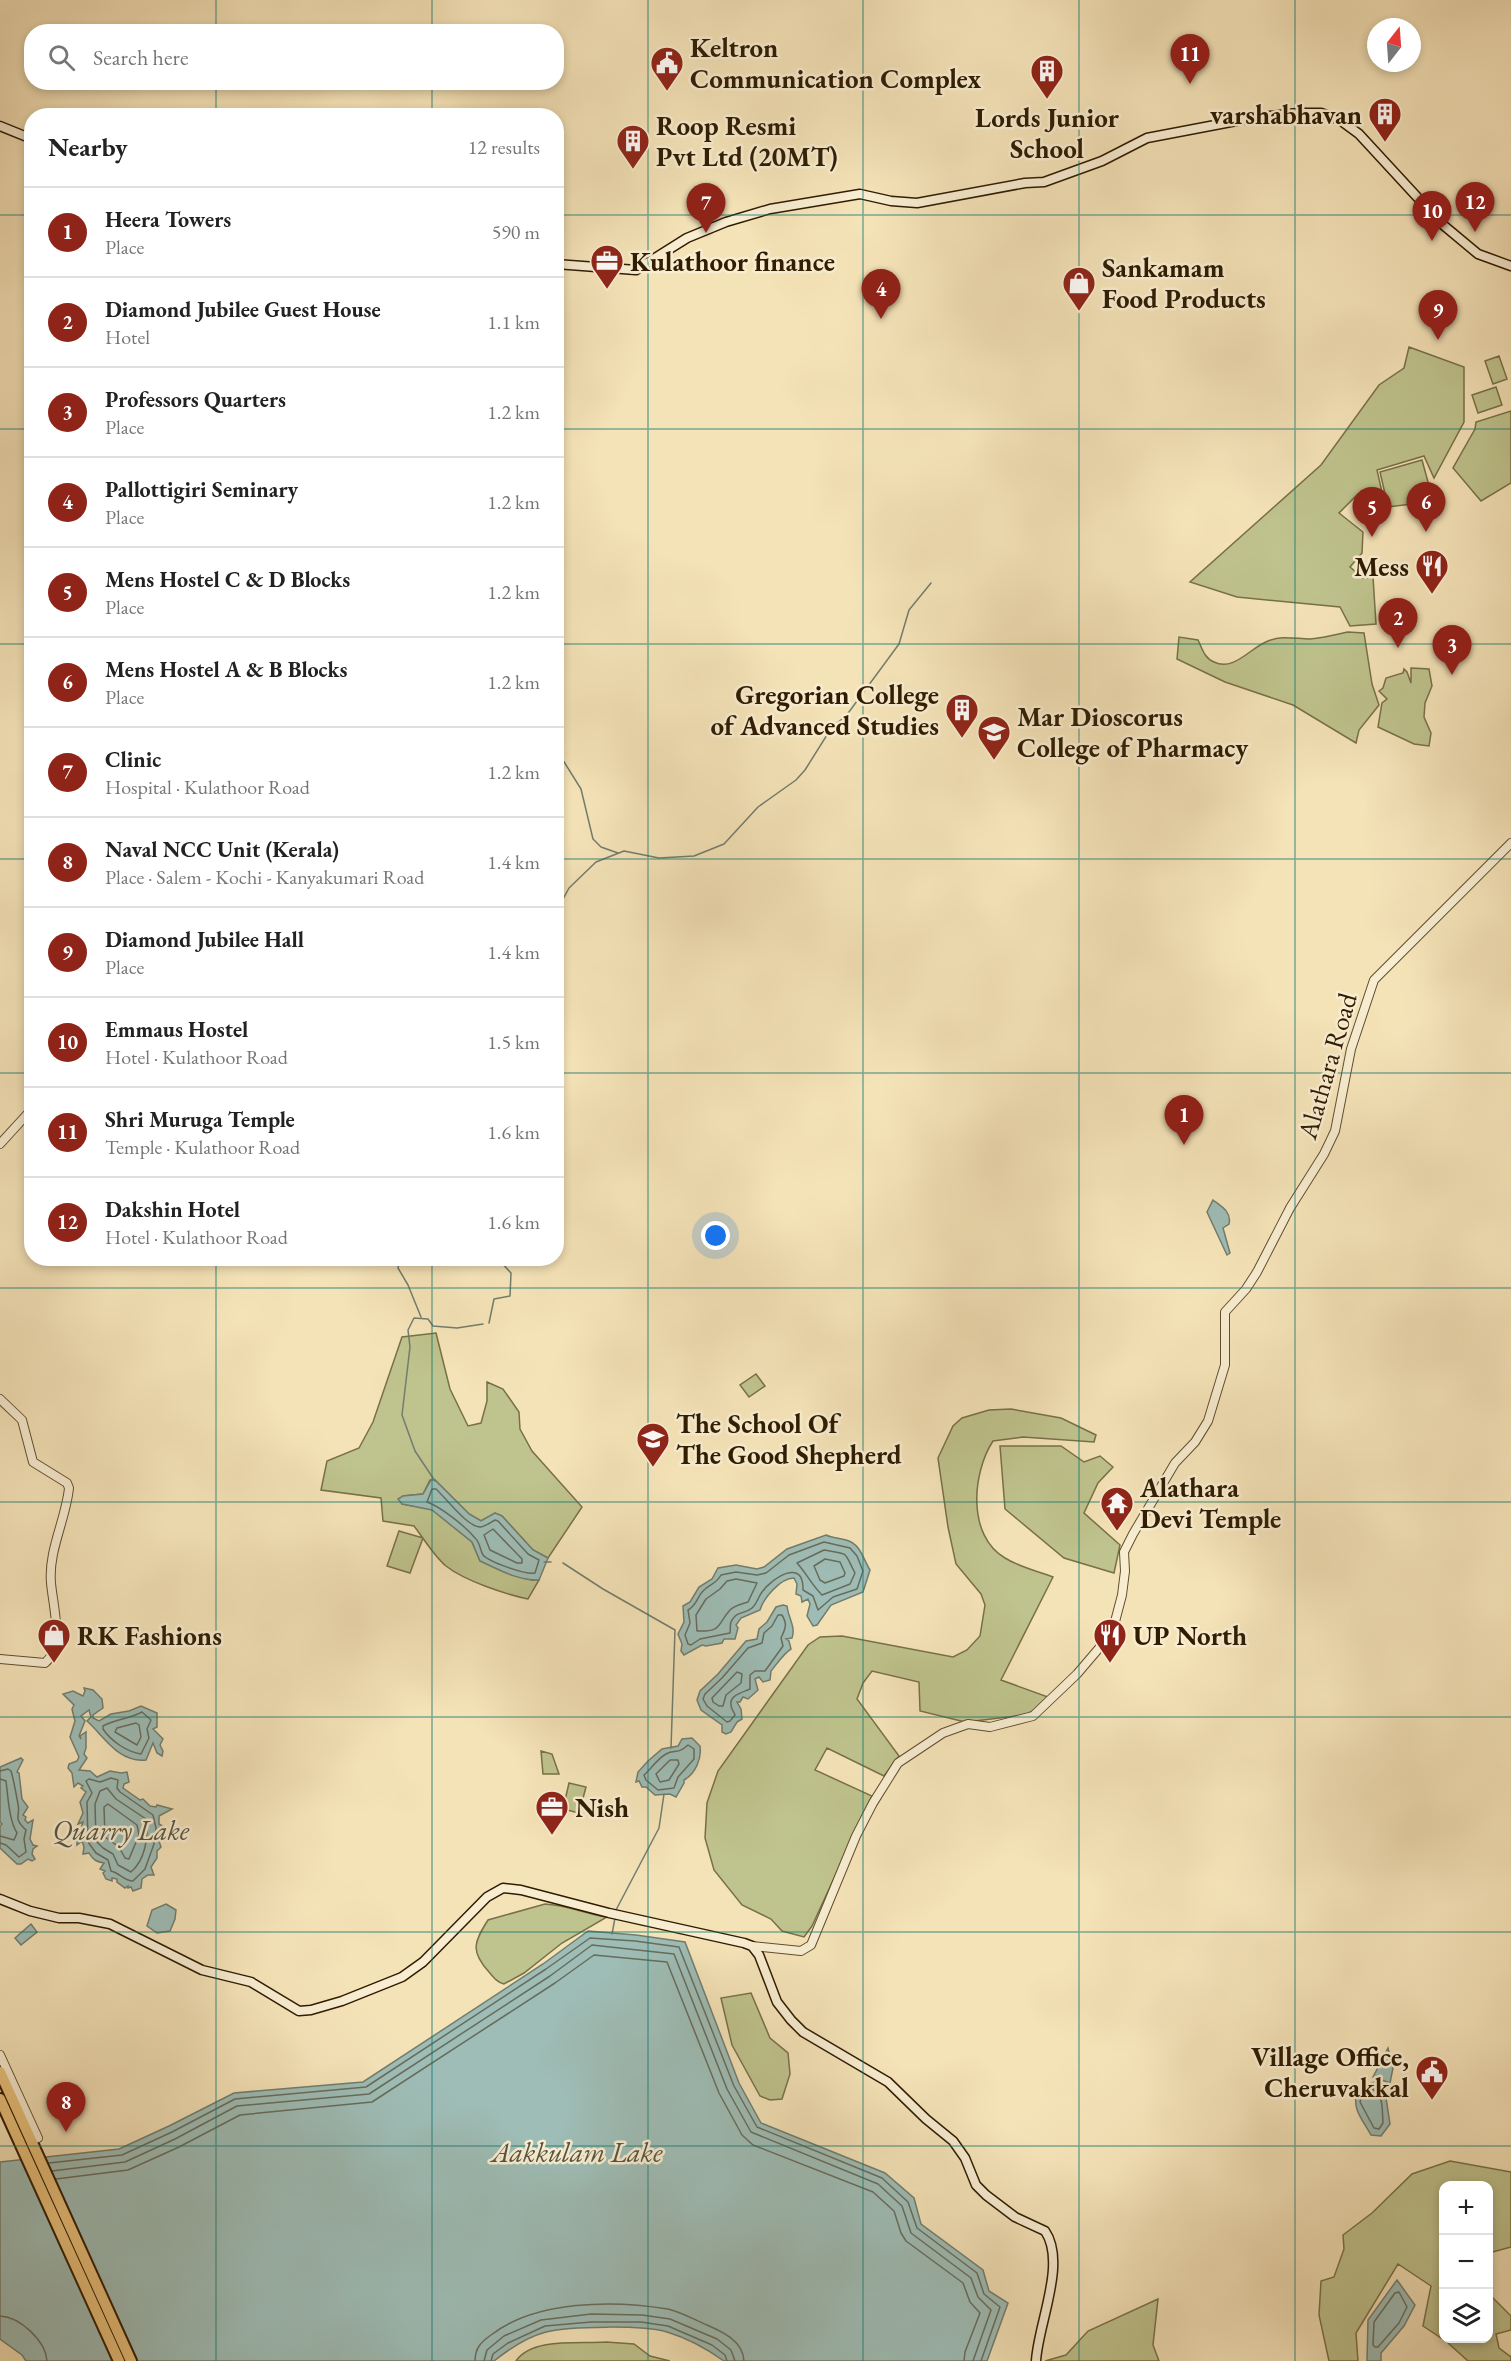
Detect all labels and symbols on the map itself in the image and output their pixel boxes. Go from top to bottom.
north arrow [1367,18,1421,72]
place label: Keltron Communication Complex [690,30,981,96]
pin: 11 [1170,34,1210,84]
public building icon: Keltron Communication Complex [649,45,685,92]
building icon: Lords Junior School [1029,53,1065,100]
building icon: varshabhavan [1367,96,1403,143]
place label: varshabhavan [1210,97,1362,132]
place label: Lords Junior School [975,100,1120,166]
place label: Roop Resmi Pvt Ltd (20MT) [656,108,838,174]
building icon: Roop Resmi Pvt Ltd (20MT) [615,123,651,170]
pin: 12 [1456,182,1494,232]
pin: 7 [686,184,726,233]
pin: 10 [1412,192,1452,241]
office icon: Kulathoor finance [589,243,625,290]
place label: Kulathoor finance [630,244,835,279]
place label: Sankamam Food Products [1102,250,1266,316]
shop icon: Sankamam Food Products [1061,265,1097,312]
pin: 4 [862,270,900,319]
pin: 9 [1418,290,1458,340]
pin: 6 [1406,482,1446,532]
pin: 5 [1352,488,1392,537]
restaurant icon: Mess [1414,548,1450,595]
place label: Mess [1354,549,1409,584]
pin: 2 [1378,598,1418,648]
pin: 3 [1432,626,1472,675]
place label: Gregorian College of Advanced Studies [711,677,939,743]
building icon: Gregorian College of Advanced Studies [944,692,980,739]
place label: Mar Dioscorus College of Pharmacy [1017,699,1249,765]
school or university icon: Mar Dioscorus College of Pharmacy [976,714,1012,761]
street label: Alathara Road [1289,988,1365,1144]
pin: 1 [1164,1096,1204,1145]
your location [701,1221,730,1250]
place label: The School Of The Good Shepherd [676,1406,902,1472]
school or university icon: The School Of The Good Shepherd [635,1421,671,1468]
place label: Alathara Devi Temple [1139,1470,1281,1536]
temple icon: Alathara Devi Temple [1099,1485,1135,1532]
shop icon: RK Fashions [36,1617,72,1664]
restaurant icon: UP North [1092,1617,1128,1664]
place label: RK Fashions [77,1618,222,1653]
place label: UP North [1133,1618,1247,1653]
office icon: Nish [534,1789,570,1836]
place label: Nish [575,1790,629,1825]
water label: Quarry Lake [53,1812,190,1848]
place label: Village Office, Cheruvakkal [1251,2039,1409,2105]
public building icon: Village Office, Cheruvakkal [1414,2054,1450,2101]
pin: 8 [46,2082,86,2132]
water label: Aakkulam Lake [490,2134,663,2170]

